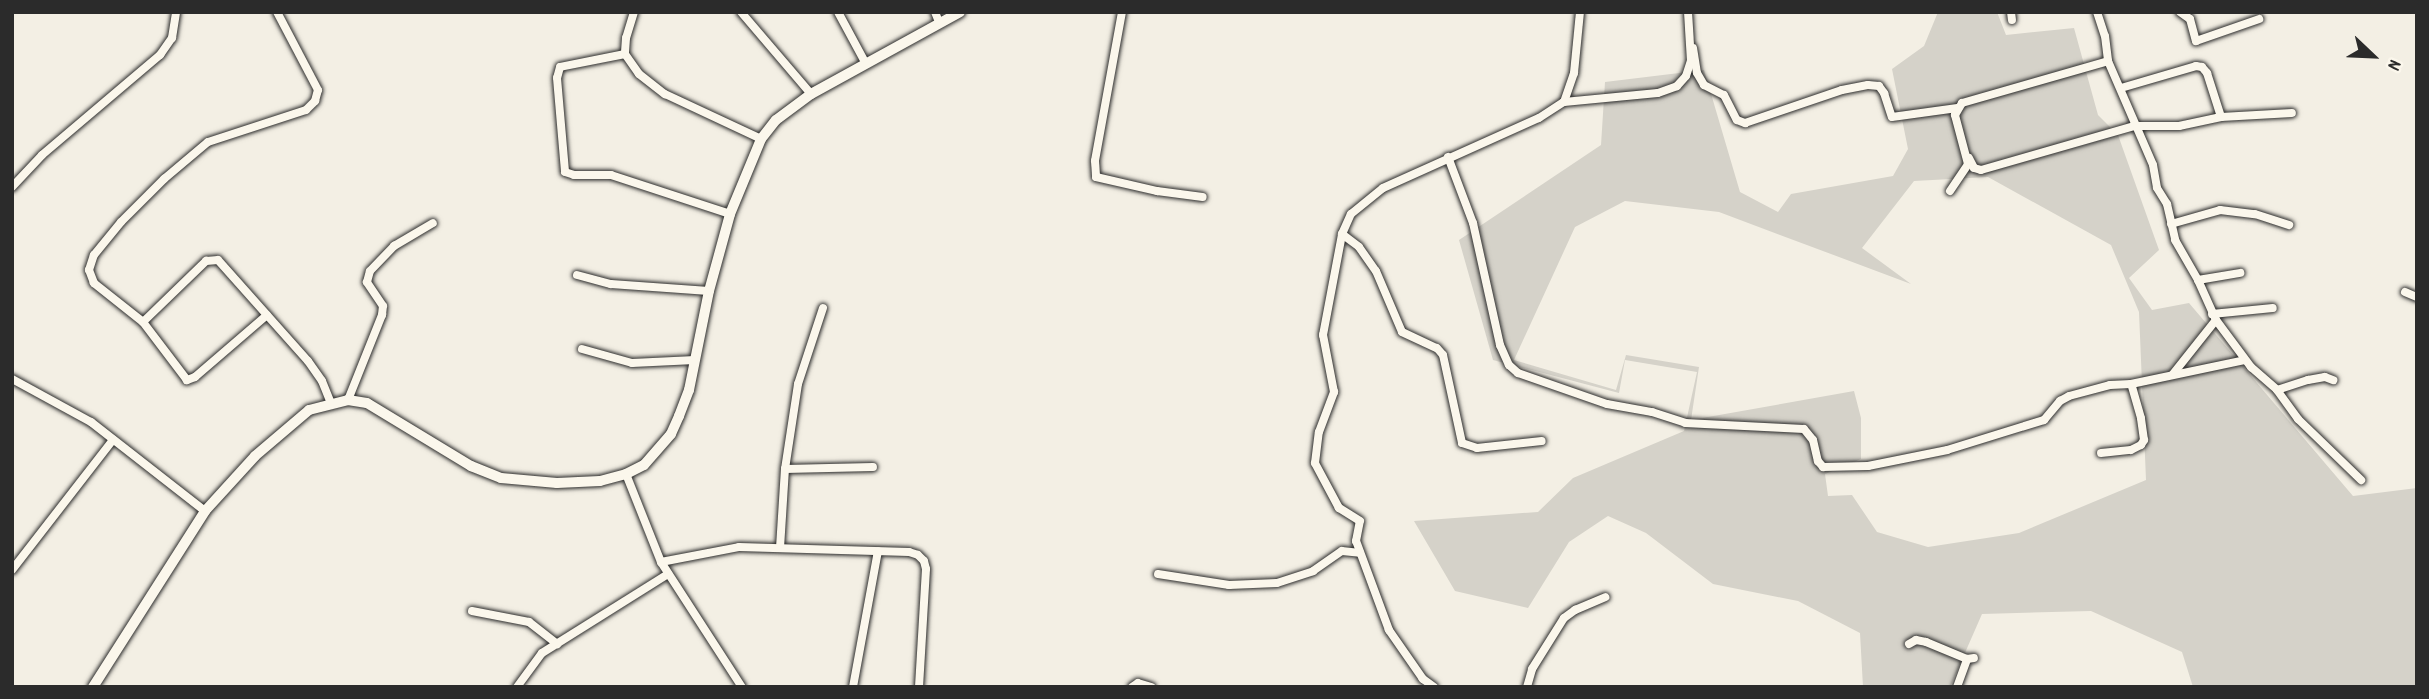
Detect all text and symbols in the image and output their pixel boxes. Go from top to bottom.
north arrow [2338,21,2408,91]
text: N [2379,55,2407,74]

